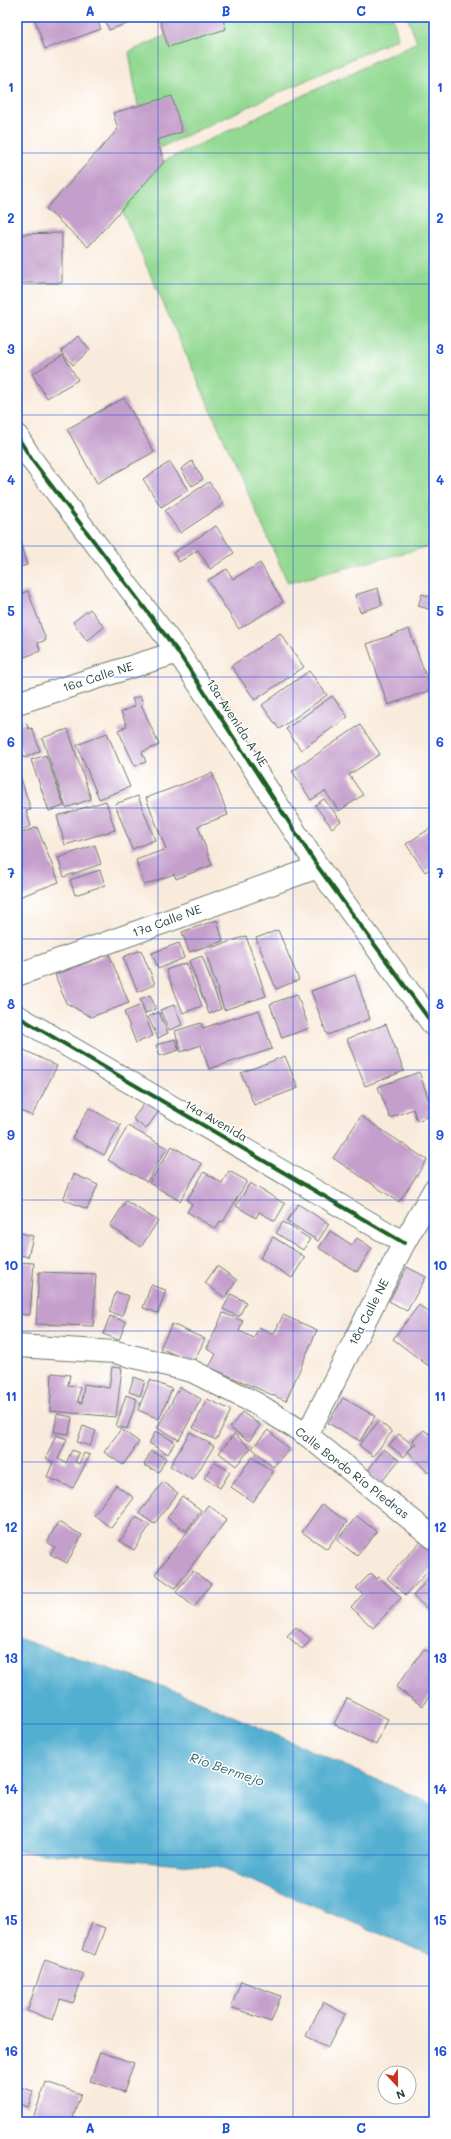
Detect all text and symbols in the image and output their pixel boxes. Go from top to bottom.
text: A [85,2,95,19]
text: B [222,2,231,19]
text: C [356,2,366,19]
text: 1 [8,78,14,95]
text: 1 [437,78,443,95]
text: 2 [7,209,15,226]
text: 2 [436,209,444,226]
text: 3 [7,340,15,357]
text: 3 [436,340,444,357]
text: 4 [7,471,15,488]
text: 4 [436,471,444,488]
text: 5 [7,602,15,619]
text: 5 [436,602,444,619]
street label: 16a Calle NE [61,657,135,695]
street label: 13a Avenida A NE [203,675,272,770]
text: 6 [7,733,15,750]
text: 6 [436,733,444,750]
text: 7 [7,864,15,881]
text: 7 [436,864,444,881]
street label: 17a Calle NE [130,900,204,940]
text: 8 [7,995,15,1012]
text: 8 [436,995,444,1012]
street label: 14a Avenida [182,1096,251,1145]
text: 9 [7,1126,15,1143]
text: 9 [436,1126,444,1143]
text: 10 [4,1256,18,1273]
text: 10 [433,1256,447,1273]
street label: 18a Calle NE [344,1275,392,1348]
text: 11 [5,1387,17,1404]
text: 11 [434,1387,446,1404]
street label: Calle Bordo Río Piedras [292,1423,413,1522]
text: 12 [4,1518,18,1535]
text: 12 [433,1518,447,1535]
text: 13 [4,1649,18,1666]
text: 13 [433,1649,447,1666]
water label: Río Bermejo [188,1748,267,1789]
text: 14 [4,1780,18,1797]
text: 14 [433,1780,447,1797]
text: 15 [4,1911,18,1928]
text: 15 [433,1911,447,1928]
text: 16 [4,2042,18,2059]
text: 16 [433,2042,447,2059]
north arrow [377,2065,417,2105]
text: N [394,2086,408,2103]
text: A [85,2119,95,2136]
text: B [222,2119,231,2136]
text: C [356,2119,366,2136]

